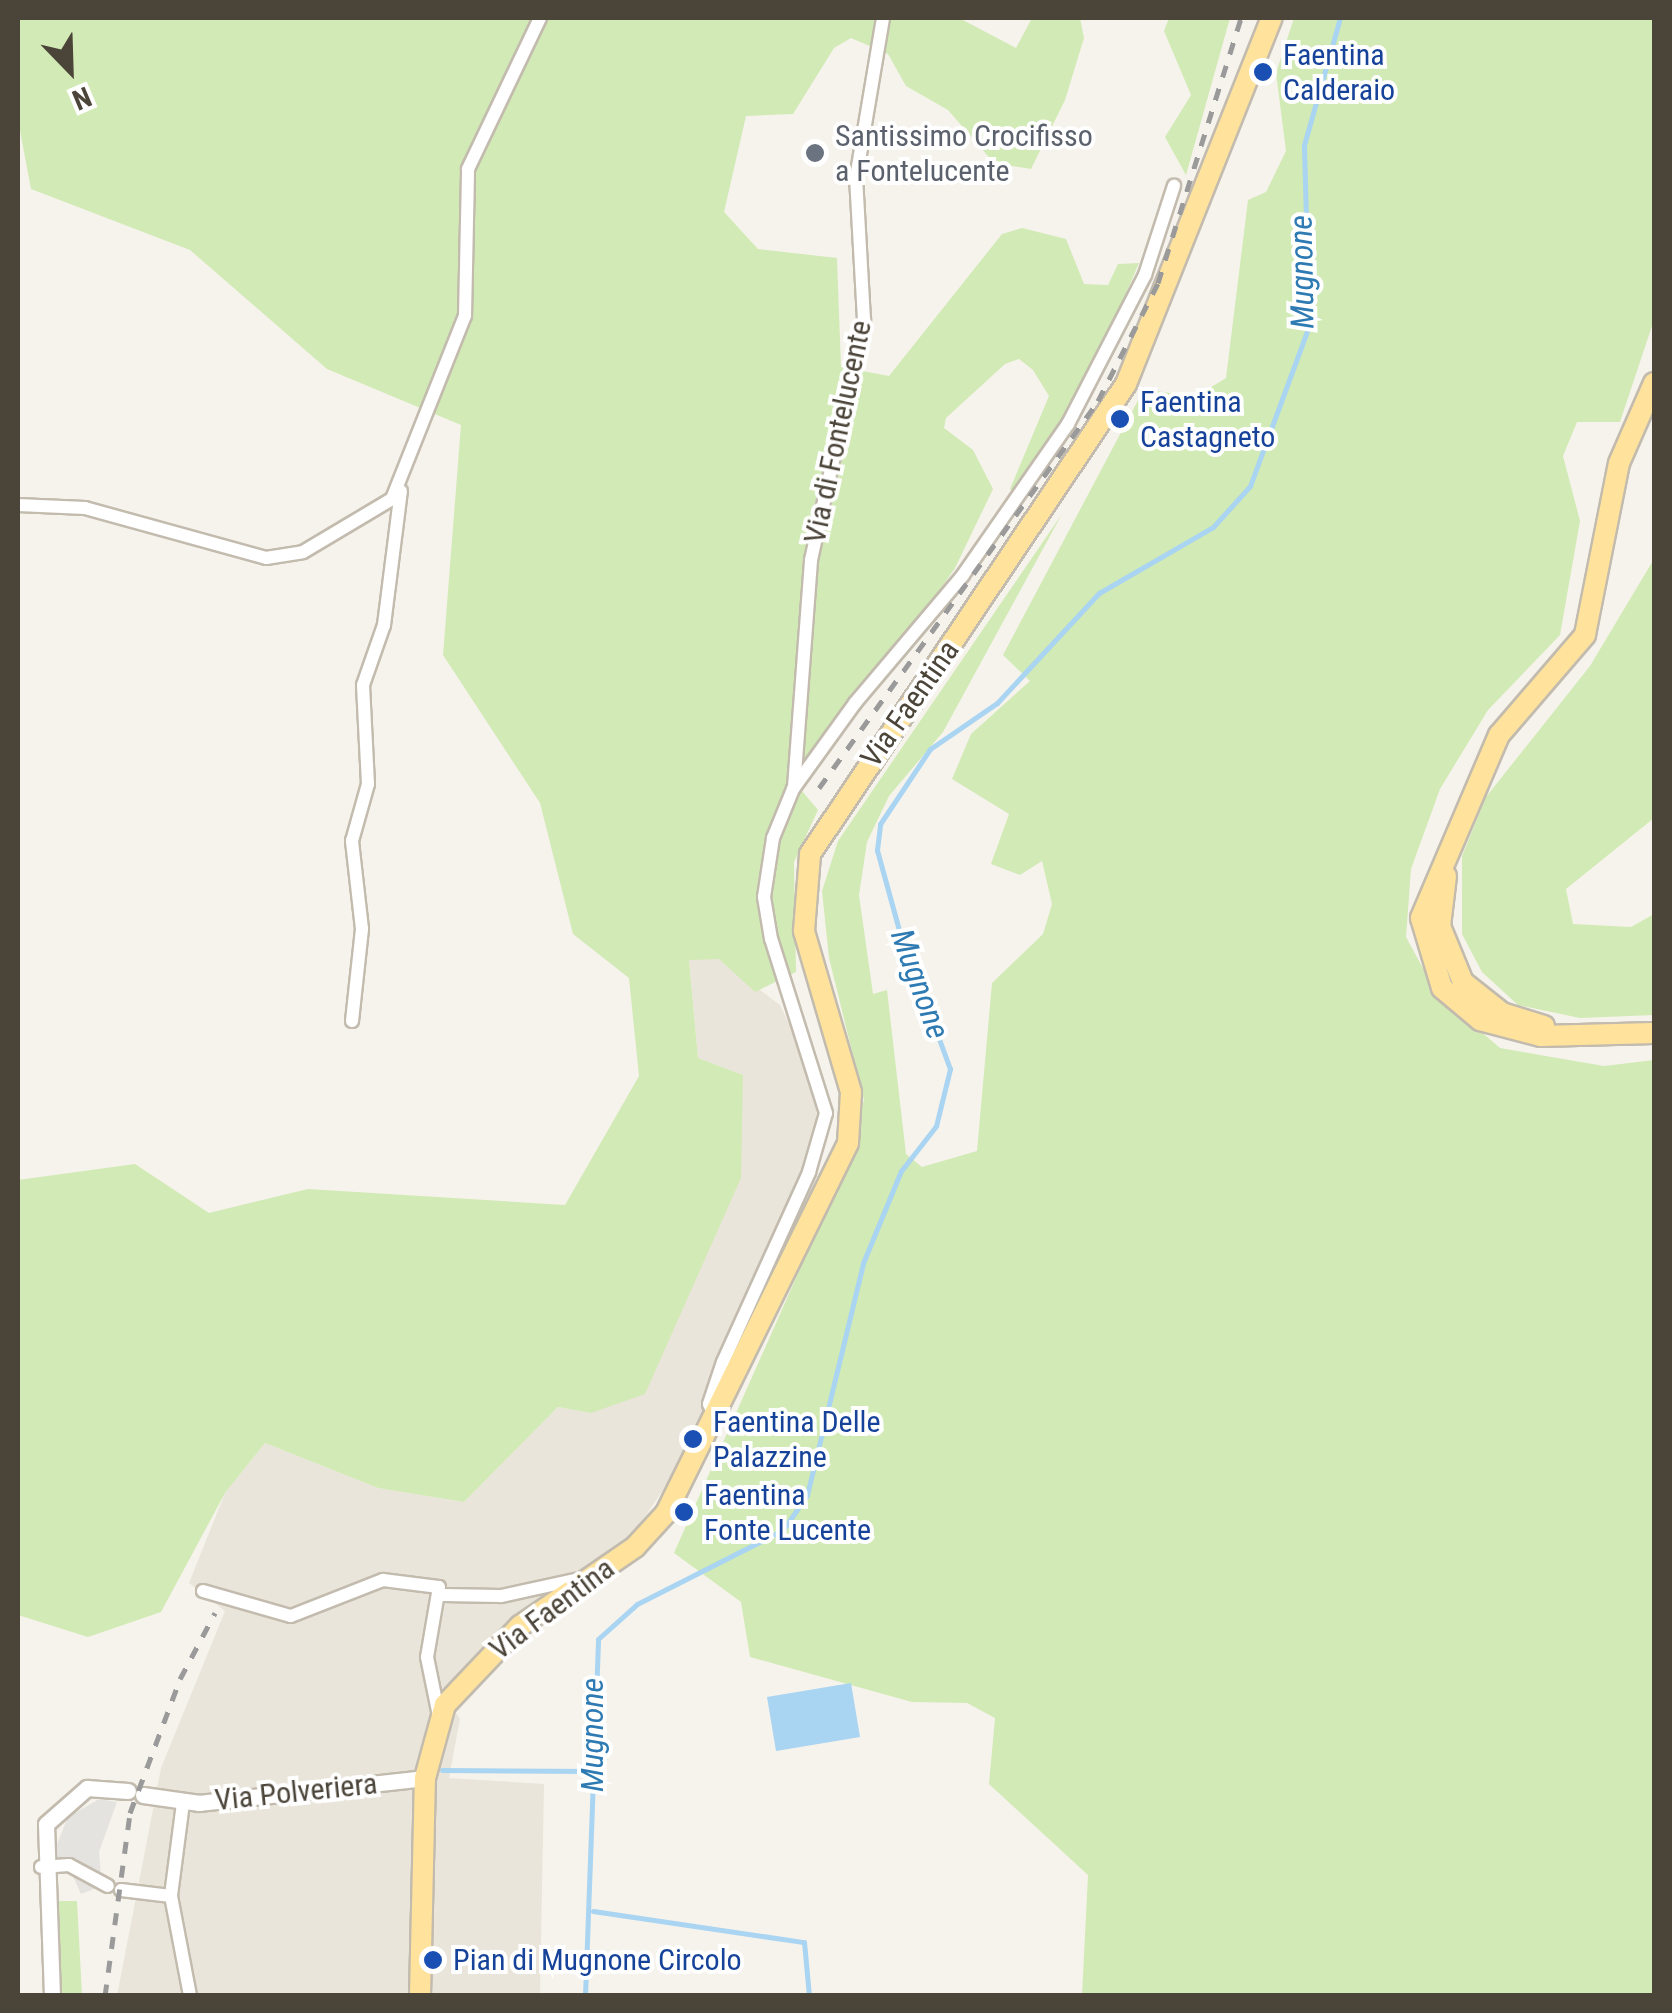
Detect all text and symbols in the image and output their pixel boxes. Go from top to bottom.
north arrow [20,20,120,120]
place label: Faentina Calderaio [1283,37,1395,108]
marker: Faentina Calderaio [1252,61,1274,83]
text: N [68,80,96,117]
place label: Santissimo Crocifisso a Fontelucente [835,118,1093,188]
marker: Santissimo Crocifisso a Fontelucente [804,142,826,164]
water label: Mugnone [1282,215,1322,329]
street label: Via di Fontelucente [797,317,879,547]
place label: Faentina Castagneto [1140,384,1275,454]
marker: Faentina Castagneto [1109,408,1131,430]
street label: Via Faentina [853,634,967,774]
water label: Mugnone [882,924,958,1044]
place label: Faentina Delle Palazzine [713,1404,880,1474]
marker: Faentina Delle Palazzine [682,1428,704,1450]
place label: Faentina Fonte Lucente [704,1477,871,1548]
marker: Faentina Fonte Lucente [673,1501,695,1523]
street label: Via Faentina [483,1551,621,1667]
water label: Mugnone [573,1678,611,1792]
street label: Via Polveriera [213,1766,379,1818]
place label: Pian di Mugnone Circolo [453,1942,742,1978]
marker: Pian di Mugnone Circolo [422,1949,444,1971]

